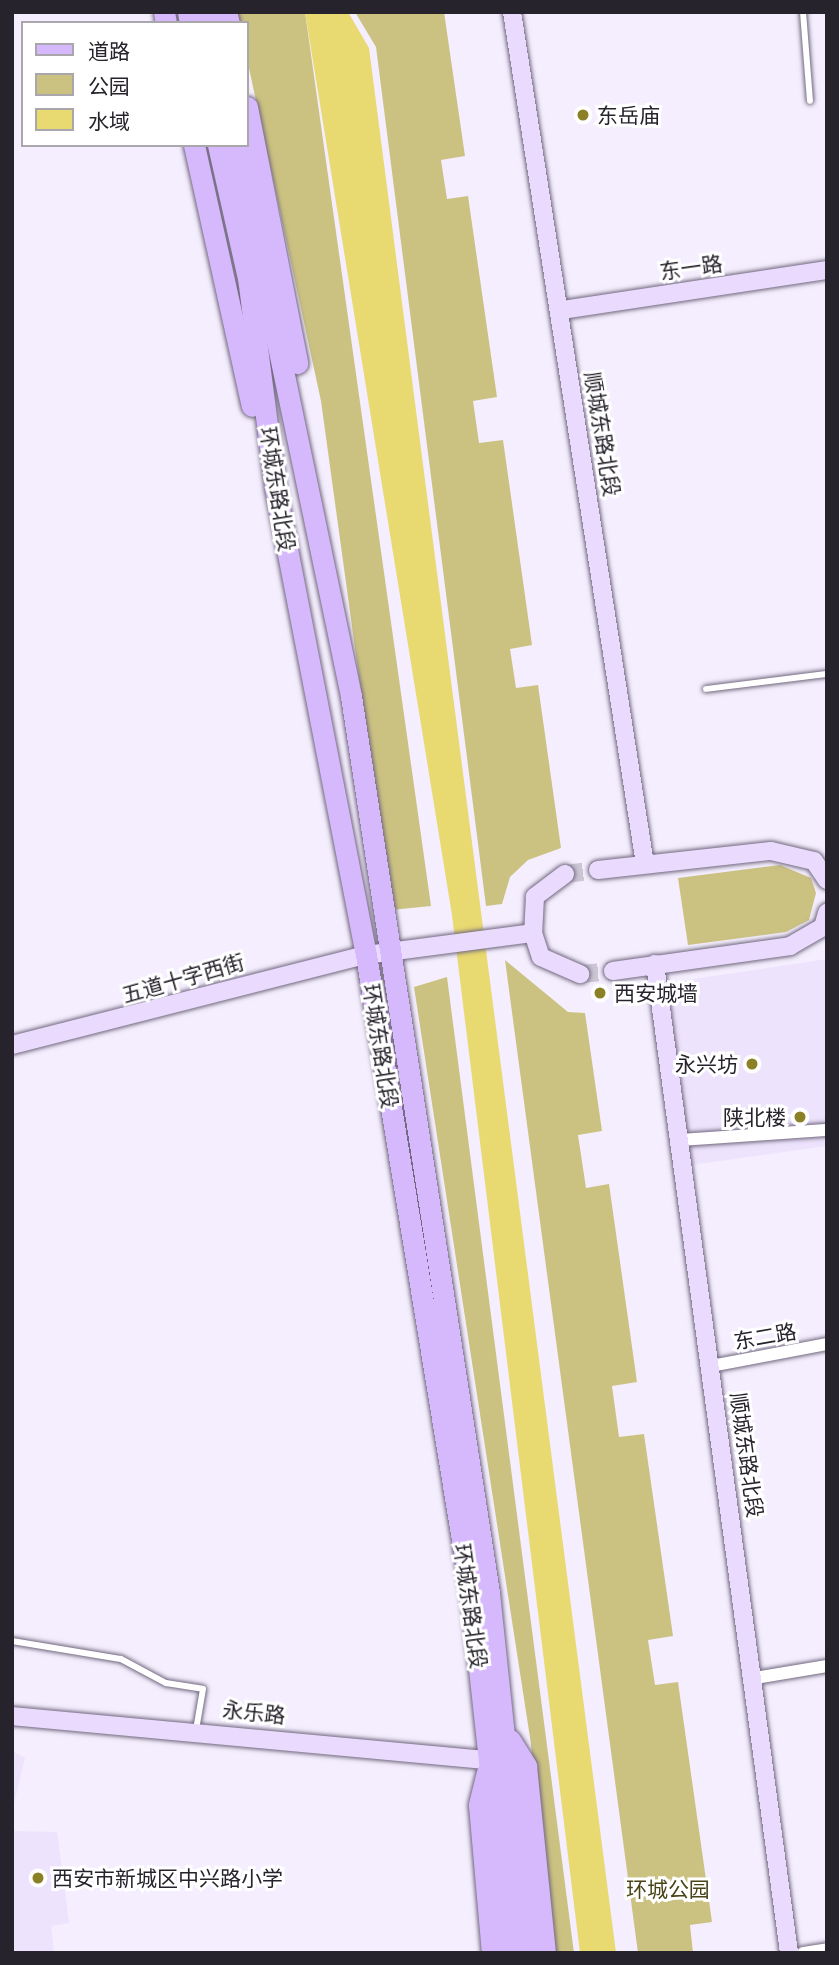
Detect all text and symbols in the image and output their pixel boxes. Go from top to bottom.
legend [21,21,248,147]
text: 道路 [88,38,130,64]
text: 公园 [88,73,130,99]
place label: 东岳庙 [597,102,660,128]
marker: 东岳庙 [575,107,591,123]
text: 水域 [88,108,130,134]
street label: 东一路 [658,250,724,284]
street label: 顺城东路北段 [581,370,625,498]
street label: 环城东路北段 [256,425,300,553]
street label: 五道十字西街 [119,949,247,1007]
place label: 西安城墙 [614,980,698,1006]
street label: 环城东路北段 [359,982,403,1110]
marker: 西安城墙 [592,985,608,1001]
place label: 永兴坊 [675,1051,738,1077]
marker: 永兴坊 [744,1056,760,1072]
place label: 陕北楼 [723,1104,786,1130]
marker: 陕北楼 [792,1109,808,1125]
street label: 东二路 [732,1318,798,1354]
street label: 顺城东路北段 [726,1391,768,1519]
street label: 环城东路北段 [450,1542,492,1670]
street label: 永乐路 [221,1696,287,1728]
place label: 西安市新城区中兴路小学 [52,1865,283,1891]
marker: 西安市新城区中兴路小学 [30,1870,46,1886]
park label: 环城公园 [626,1876,710,1902]

